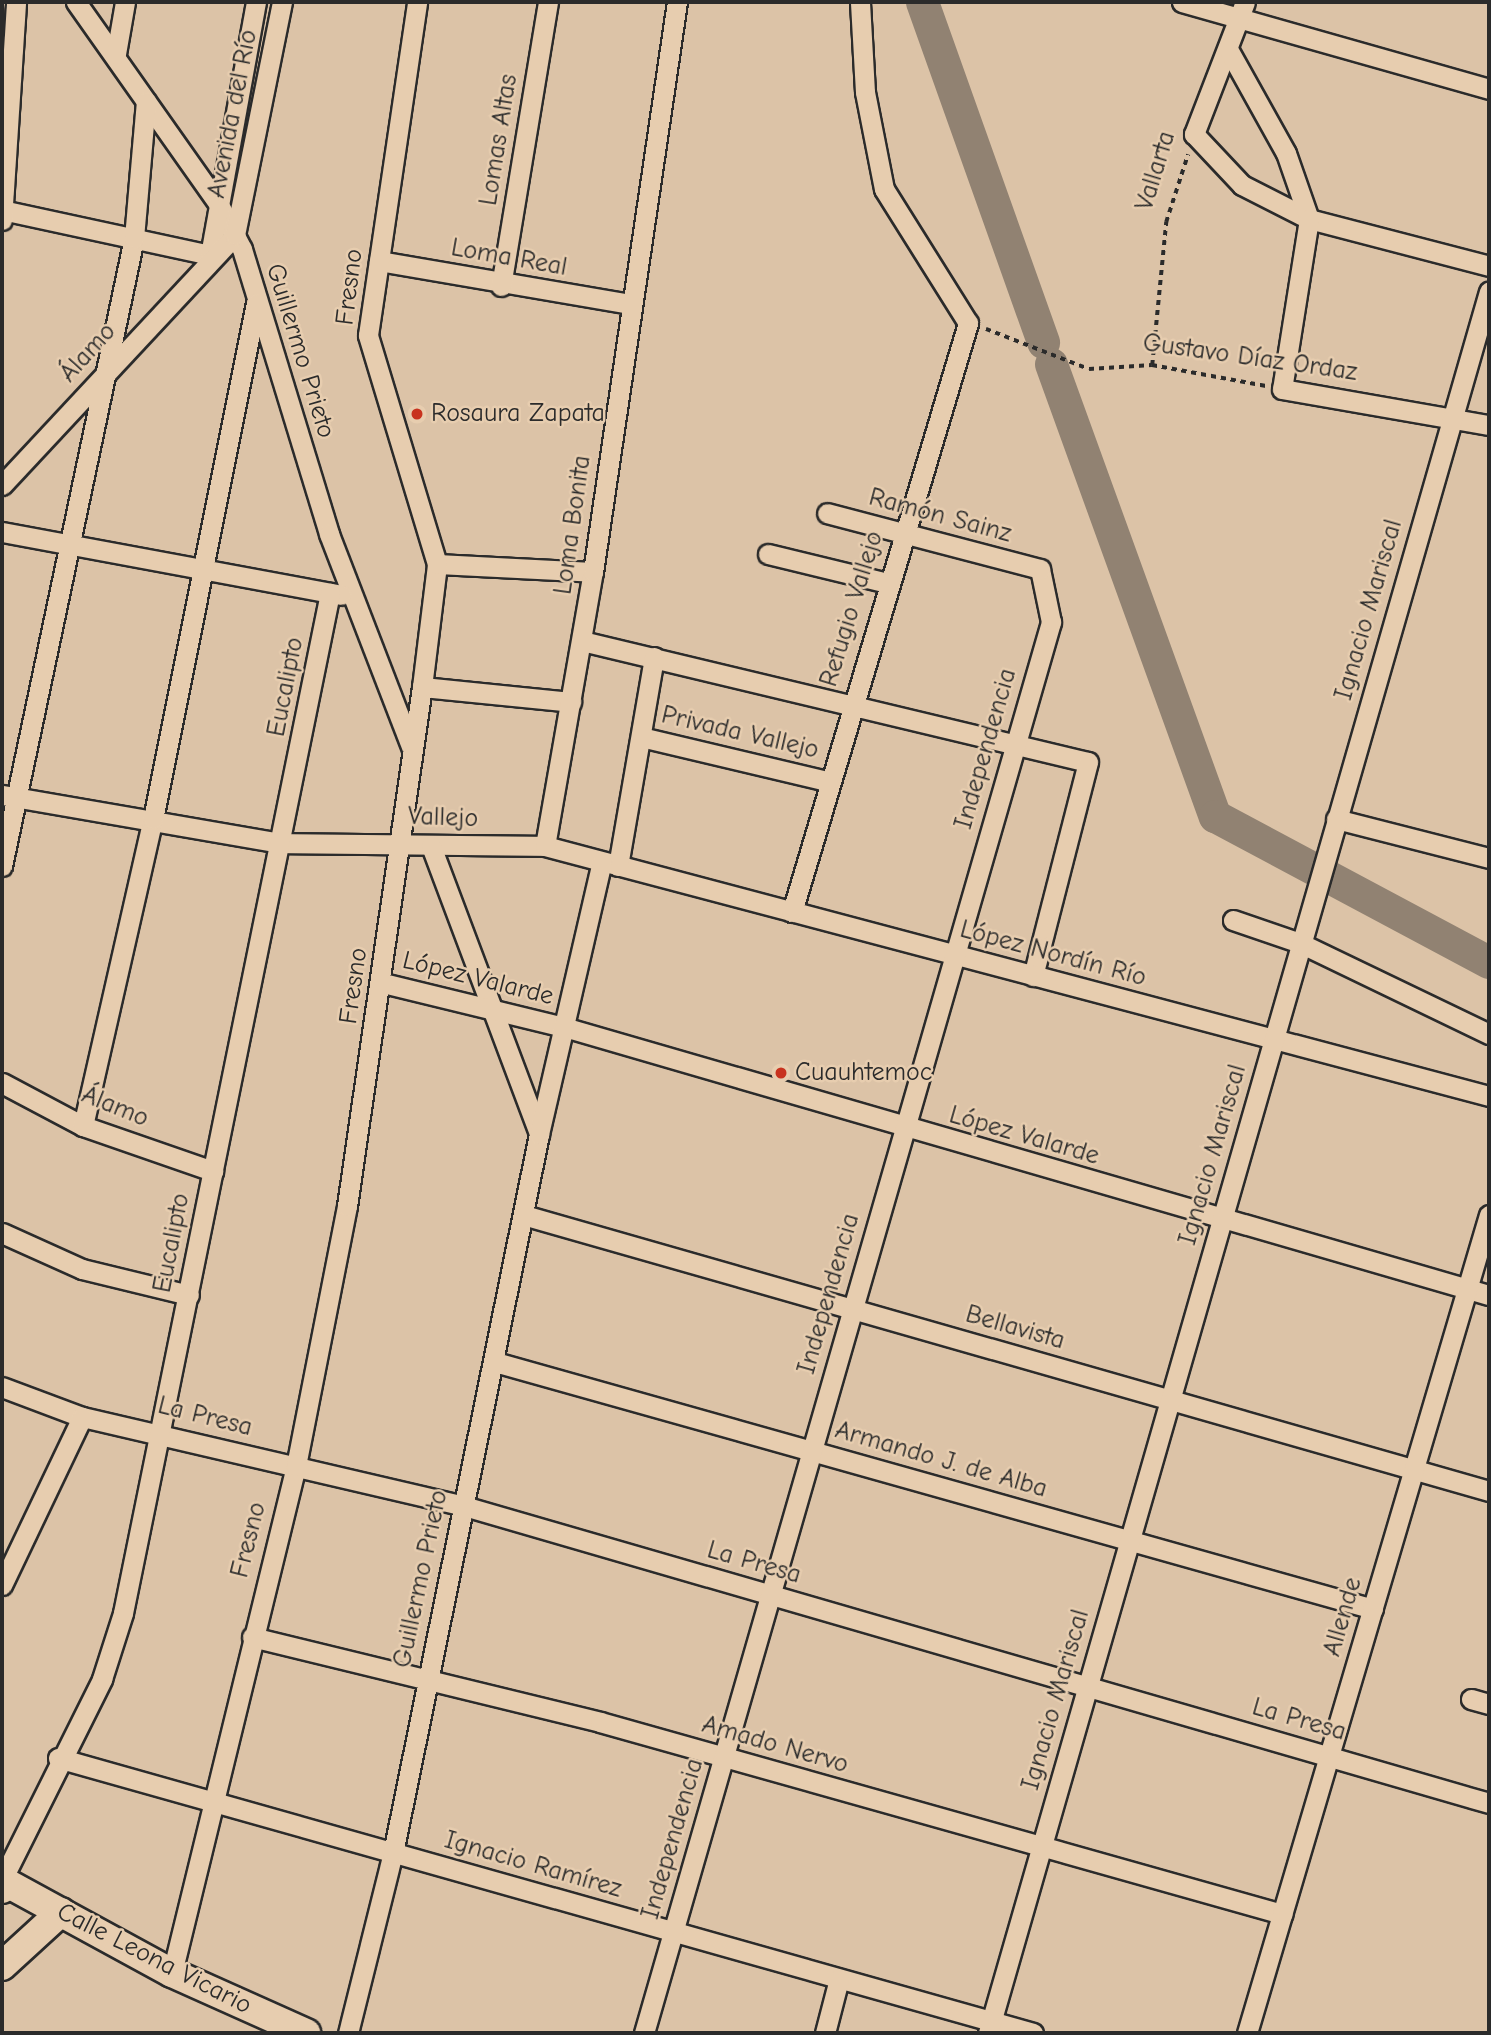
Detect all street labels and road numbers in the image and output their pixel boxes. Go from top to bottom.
street label: Avenida del Río [201,27,265,201]
street label: Lomas Altas [473,72,525,208]
street label: Vallarta [1129,128,1183,214]
street label: Loma Real [449,232,569,284]
street label: Fresno [330,247,370,327]
street label: Guillermo Prieto [259,260,341,442]
street label: Álamo [53,317,123,389]
street label: Gustavo Díaz Ordaz [1141,328,1359,388]
street label: Loma Bonita [548,453,598,597]
street label: Ramón Sainz [865,482,1015,550]
street label: Ignacio Mariscal [1328,516,1410,704]
street label: Refugio Vallejo [814,527,890,691]
street label: Eucalipto [261,635,311,739]
street label: Independencia [948,665,1024,833]
street label: Privada Vallejo [658,700,822,766]
street label: Vallejo [407,801,479,835]
street label: López Nordín Río [956,914,1150,994]
street label: López Valarde [399,945,557,1013]
street label: Fresno [333,946,375,1026]
street label: Ignacio Mariscal [1172,1061,1254,1249]
street label: Álamo [77,1080,153,1134]
street label: López Valarde [945,1100,1103,1172]
street label: Eucalipto [147,1191,197,1295]
street label: Independencia [791,1210,867,1378]
street label: Bellavista [962,1299,1068,1357]
street label: La Presa [155,1390,255,1444]
street label: Armando J. de Alba [831,1415,1051,1505]
street label: Guillermo Prieto [387,1487,455,1671]
street label: Fresno [225,1499,273,1581]
street label: La Presa [703,1535,805,1591]
street label: Allende [1317,1574,1369,1660]
street label: Ignacio Mariscal [1015,1606,1097,1794]
street label: La Presa [1248,1692,1350,1748]
street label: Amado Nervo [698,1709,852,1781]
street label: Independencia [635,1755,711,1923]
street label: Ignacio Ramírez [441,1825,625,1905]
street label: Calle Leona Vicario [52,1897,256,2021]

